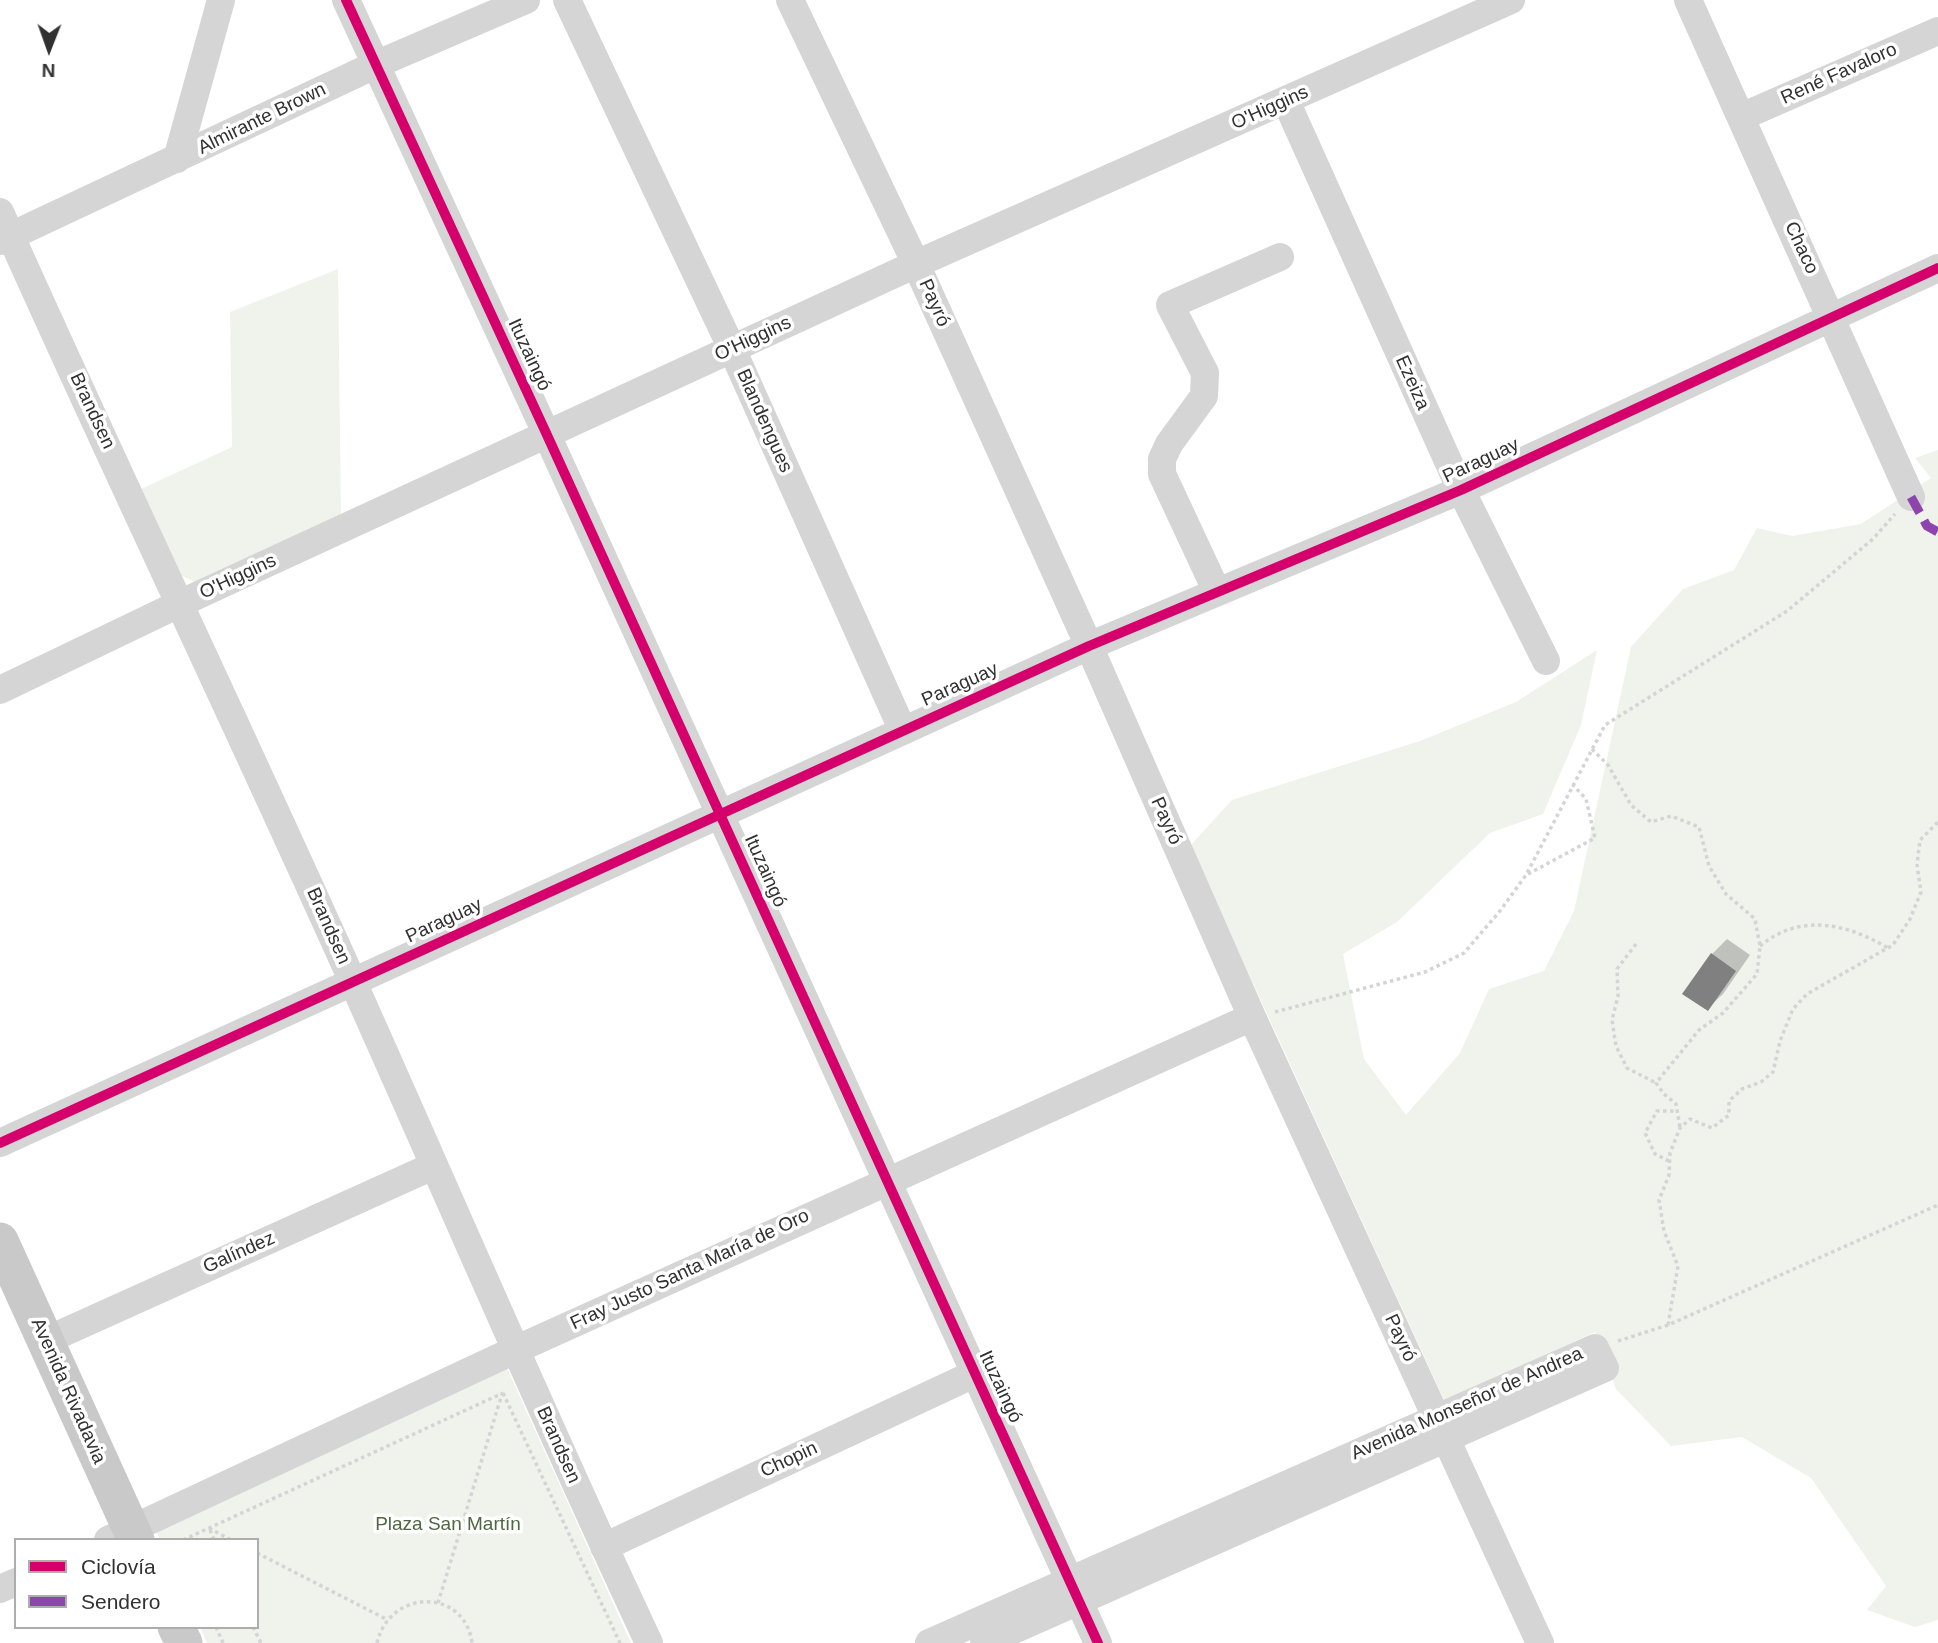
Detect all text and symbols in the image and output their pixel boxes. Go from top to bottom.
north arrow [14,14,84,84]
street label: René Favaloro [1777,38,1901,110]
text: N [42,60,56,81]
street label: Almirante Brown [194,78,330,160]
street label: O'Higgins [1228,81,1312,135]
street label: Chaco [1779,218,1823,278]
street label: Payró [913,276,955,330]
street label: O'Higgins [711,311,795,367]
street label: Ituzaingó [502,315,556,395]
street label: Ezeiza [1390,352,1434,414]
street label: Blandengues [731,366,797,476]
street label: Brandsen [64,369,120,453]
street label: Paraguay [1439,433,1523,489]
street label: O'Higgins [196,549,280,605]
street label: Paraguay [918,658,1002,712]
street label: Payró [1145,794,1187,848]
street label: Ituzaingó [739,831,791,911]
street label: Brandsen [301,884,355,968]
street label: Paraguay [402,893,486,949]
street label: Fray Justo Santa María de Oro [567,1205,813,1335]
street label: Galíndez [200,1227,278,1279]
street label: Payró [1379,1311,1421,1365]
street label: Avenida Rivadavia [26,1315,110,1467]
street label: Avenida Monseñor de Andrea [1348,1343,1586,1465]
street label: Ituzaingó [973,1347,1027,1427]
street label: Brandsen [531,1403,585,1487]
street label: Chopin [757,1437,821,1483]
park label: Plaza San Martín [375,1514,521,1536]
legend [14,1538,259,1629]
text: Ciclovía [81,1555,156,1578]
text: Sendero [81,1590,160,1613]

